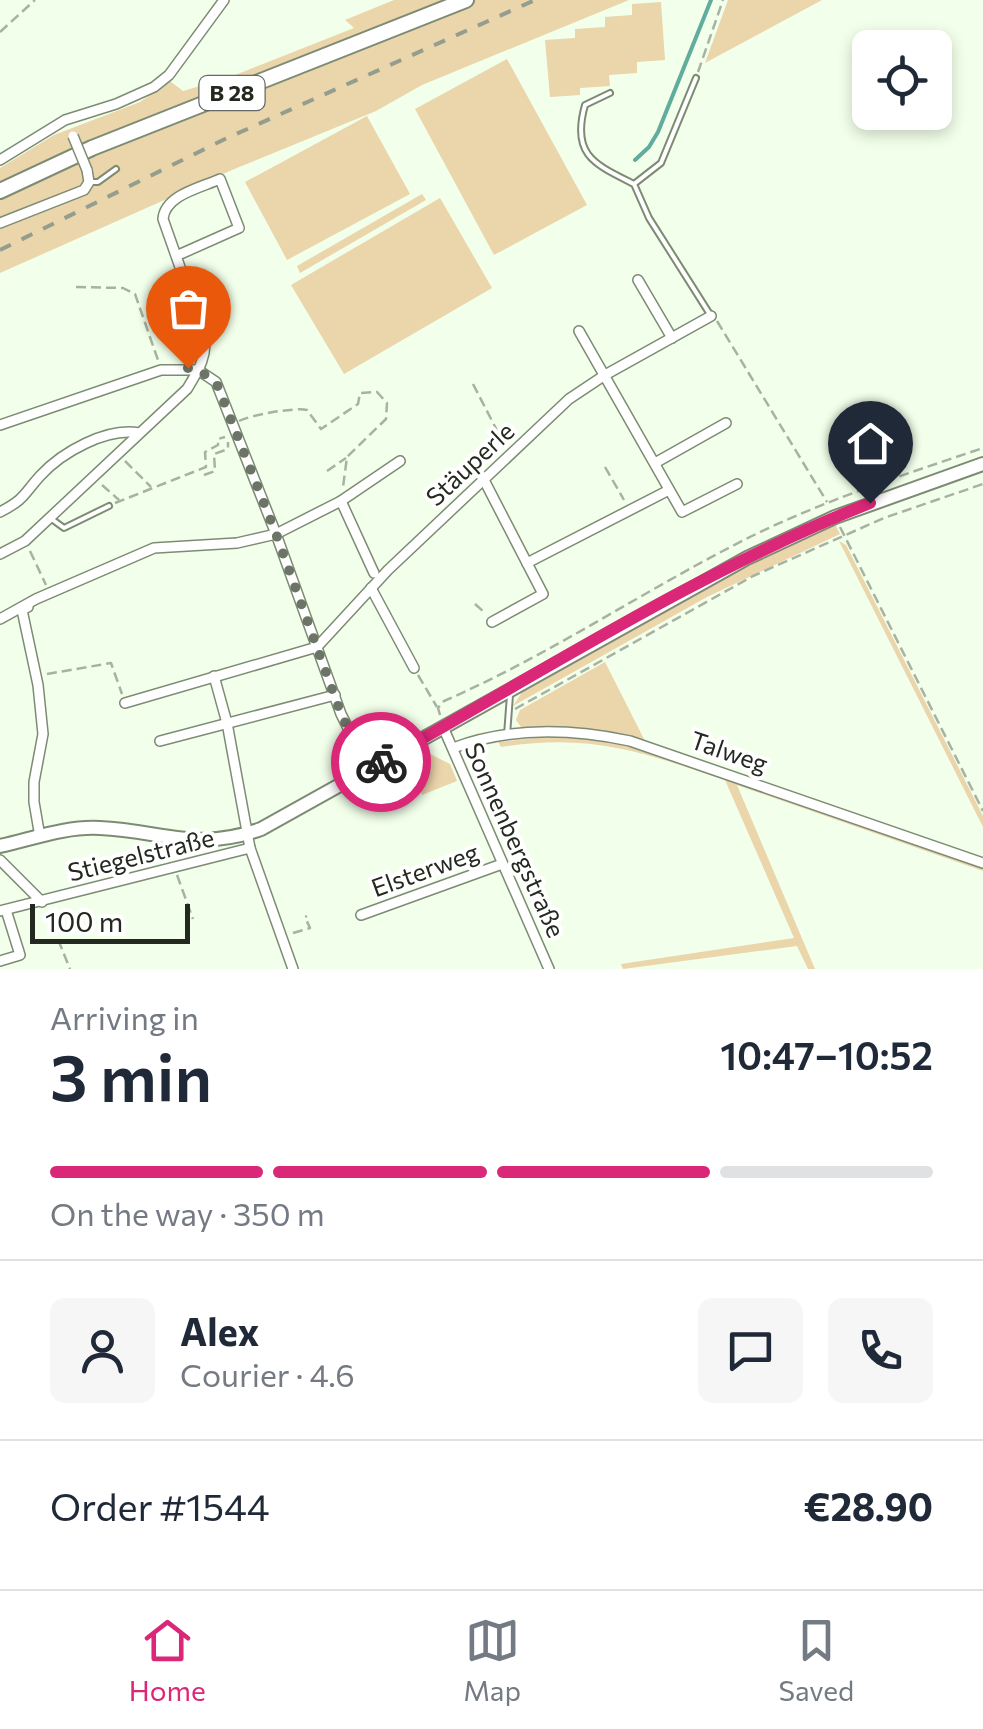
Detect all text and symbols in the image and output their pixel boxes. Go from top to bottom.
map controls [852,30,952,130]
button: locate [852,30,952,130]
road number: B 28 [200,76,264,110]
pin [146,266,231,369]
icon: bag [161,281,216,336]
pin [828,401,913,504]
street label: Stäuperle [419,415,519,511]
icon: home [843,416,898,471]
courier [331,712,431,812]
street label: Talweg [687,724,772,778]
icon: bike [354,735,409,790]
street label: Sonnenbergstraße [460,738,572,942]
street label: Stiegelstraße [64,821,217,887]
street label: Elsterweg [367,836,483,902]
scale bar [30,899,190,944]
text: 100 m [45,904,123,938]
text: Arriving in [50,997,199,1037]
text: 10:47–10:52 [720,1031,933,1078]
text: 3 min [50,1035,212,1114]
text: On the way · 350 m [50,1193,325,1233]
button: person [50,1298,155,1403]
button: chat [698,1298,803,1403]
button: phone [828,1298,933,1403]
text: Alex [180,1307,259,1354]
text: Courier · 4.6 [180,1354,355,1394]
text: Order #1544 [50,1482,270,1529]
text: €28.90 [804,1482,933,1529]
tab: Home [129,1613,206,1707]
tab: Map [463,1613,521,1707]
tab: Saved [779,1613,854,1707]

